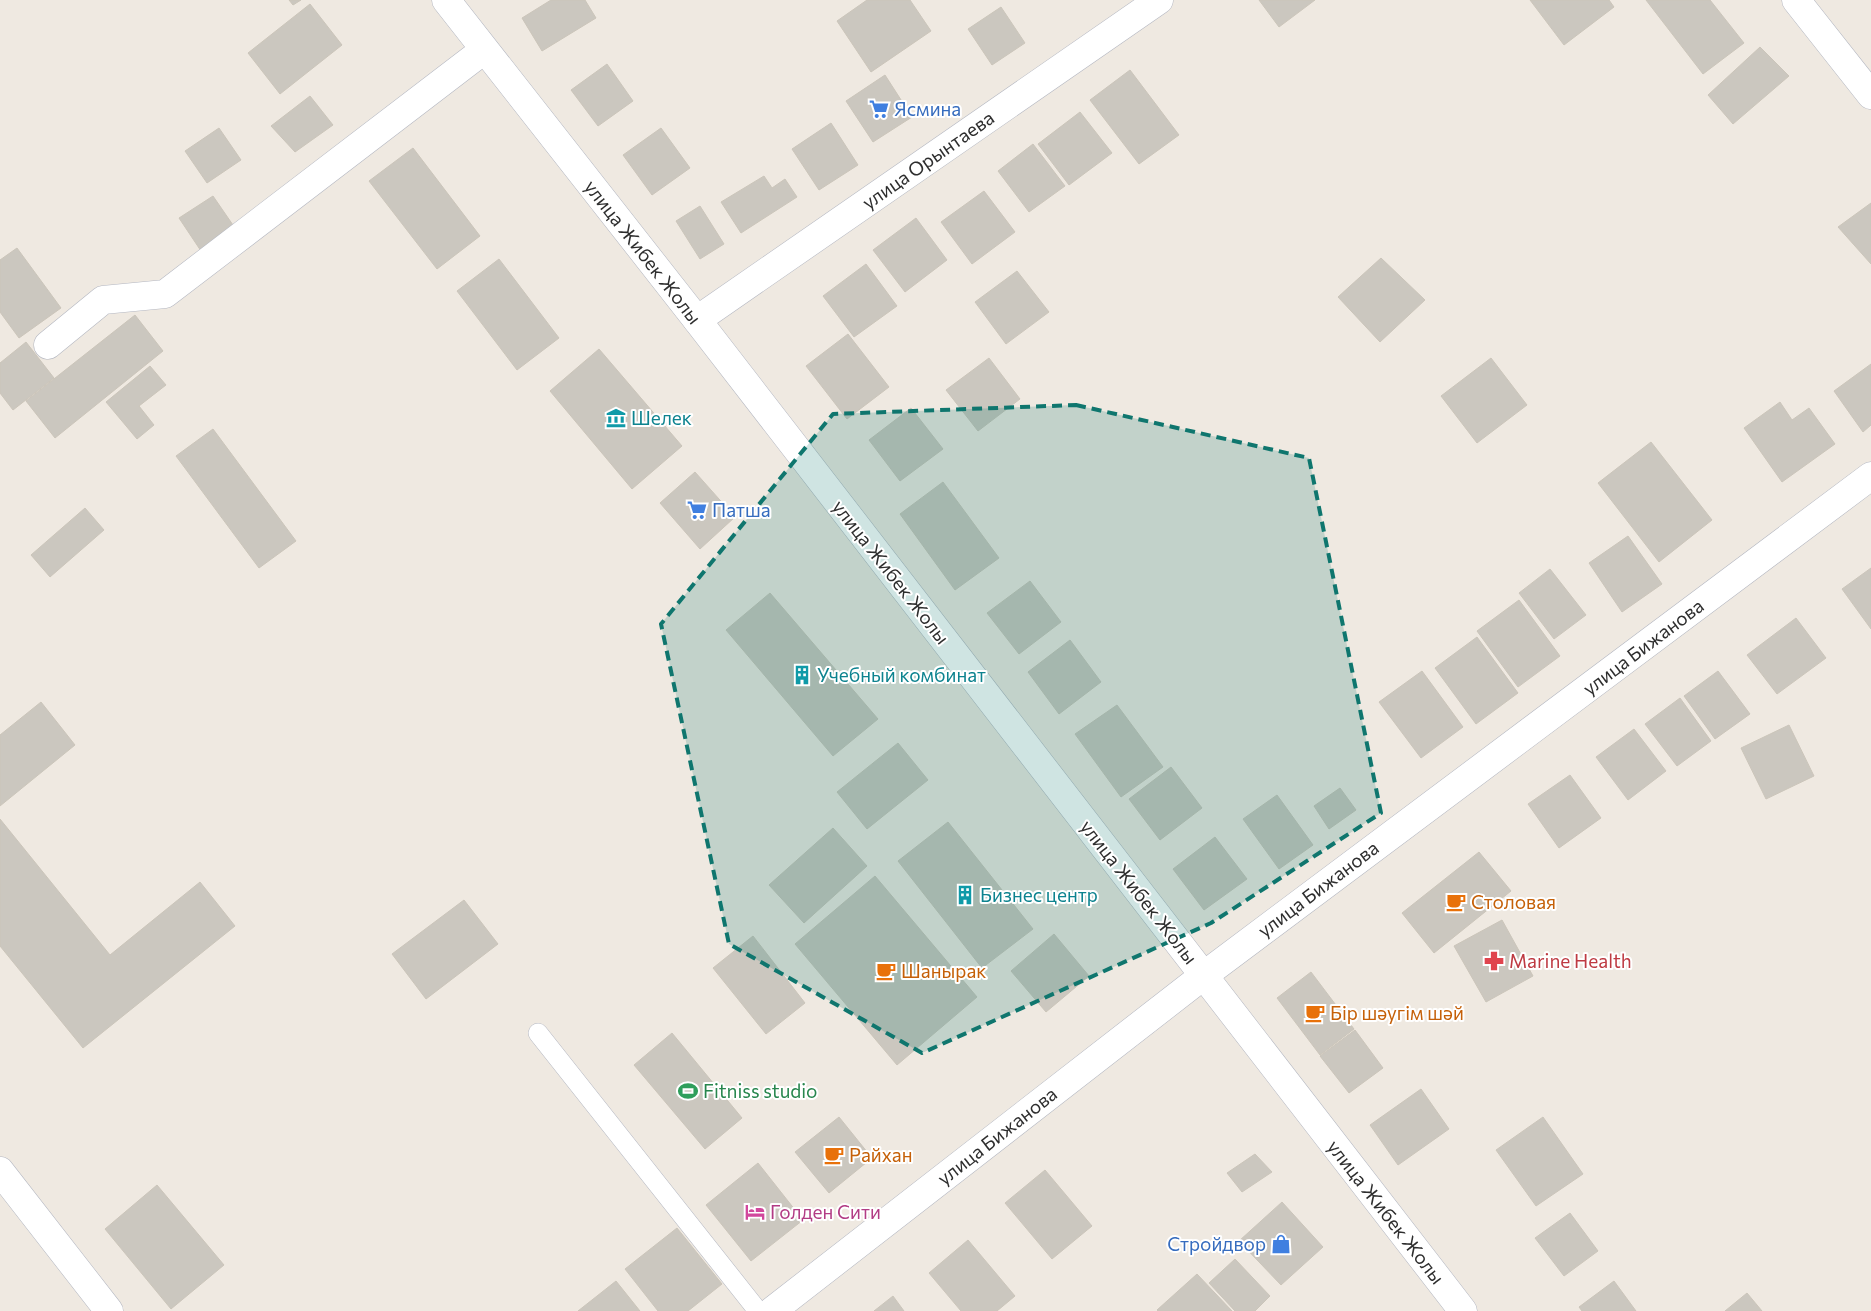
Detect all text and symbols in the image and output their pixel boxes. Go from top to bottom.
place label: Ясмина [894,97,961,120]
supermarket icon: Ясмина [868,98,890,120]
street label: улица Орынтаева [857,106,998,214]
street label: улица Жибек Жолы [580,175,707,328]
place label: Шелек [631,406,692,429]
museum icon: Шелек [605,407,627,429]
street label: улица Жибек Жолы [828,495,955,648]
place label: Патша [712,498,771,521]
supermarket icon: Патша [686,499,708,521]
street label: улица Бижанова [1578,594,1708,700]
place label: Учебный комбинат [817,663,986,686]
building icon: Учебный комбинат [791,664,813,686]
street label: улица Жибек Жолы [1076,815,1203,968]
street label: улица Бижанова [1253,836,1383,942]
place label: Бизнес центр [980,883,1098,906]
building icon: Бизнес центр [954,884,976,906]
place label: Столовая [1471,890,1556,913]
cafe icon: Столовая [1445,891,1467,913]
place label: Marine Health [1509,949,1632,972]
pharmacy icon: Marine Health [1483,950,1505,972]
place label: Шанырак [901,959,986,982]
cafe icon: Шанырак [875,960,897,982]
place label: Бір шәугім шәй [1330,1001,1464,1024]
cafe icon: Бір шәугім шәй [1304,1002,1326,1024]
place label: Fitniss studio [703,1079,817,1102]
sports icon: Fitniss studio [677,1080,699,1102]
street label: улица Бижанова [932,1082,1061,1189]
street label: улица Жибек Жолы [1323,1135,1450,1288]
place label: Райхан [849,1143,912,1166]
cafe icon: Райхан [823,1144,845,1166]
place label: Голден Сити [770,1200,881,1223]
hotel icon: Голден Сити [744,1201,766,1223]
place label: Стройдвор [1167,1232,1266,1255]
shop icon: Стройдвор [1270,1233,1292,1255]

